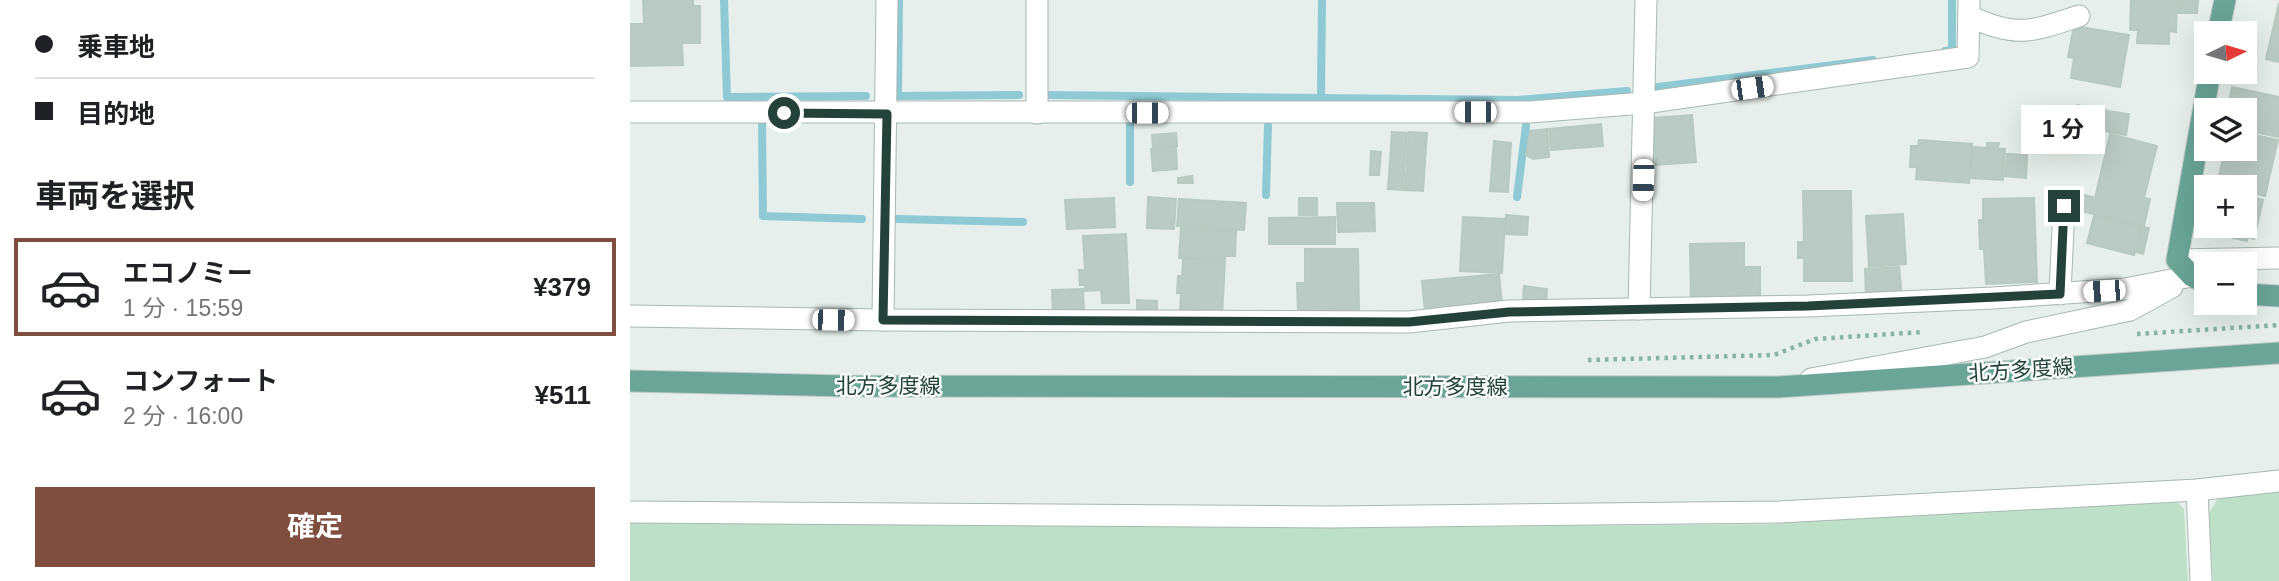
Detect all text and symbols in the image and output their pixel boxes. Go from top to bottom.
north arrow [2194,21,2258,84]
map controls [2194,21,2257,315]
text: 乗車地 [77,32,155,62]
car [1730,75,1775,101]
route start [768,97,800,129]
button: layers [2194,98,2257,161]
text: 目的地 [77,99,155,129]
car [1455,102,1497,123]
car [1127,103,1169,124]
callout: 1 分 [2022,104,2106,154]
text: 1 分 [2042,116,2084,142]
car [1632,159,1655,201]
button: + [2194,175,2257,238]
text: 車両を選択 [35,178,195,214]
route end [2048,190,2080,222]
button: − [2194,252,2257,315]
icon: car [39,256,102,319]
text: エコノミー [123,258,253,288]
text: ¥379 [533,272,591,302]
car [2083,279,2126,303]
text: 1 分 · 15:59 [123,295,243,321]
car [812,309,855,331]
street label: 北方多度線 [1968,354,2074,385]
icon: car [39,364,102,427]
text: コンフォート [123,366,278,396]
street label: 北方多度線 [836,374,941,397]
street label: 北方多度線 [1403,375,1508,398]
text: ¥511 [535,380,591,410]
text: 2 分 · 16:00 [123,403,243,429]
button: 確定 [35,487,595,567]

